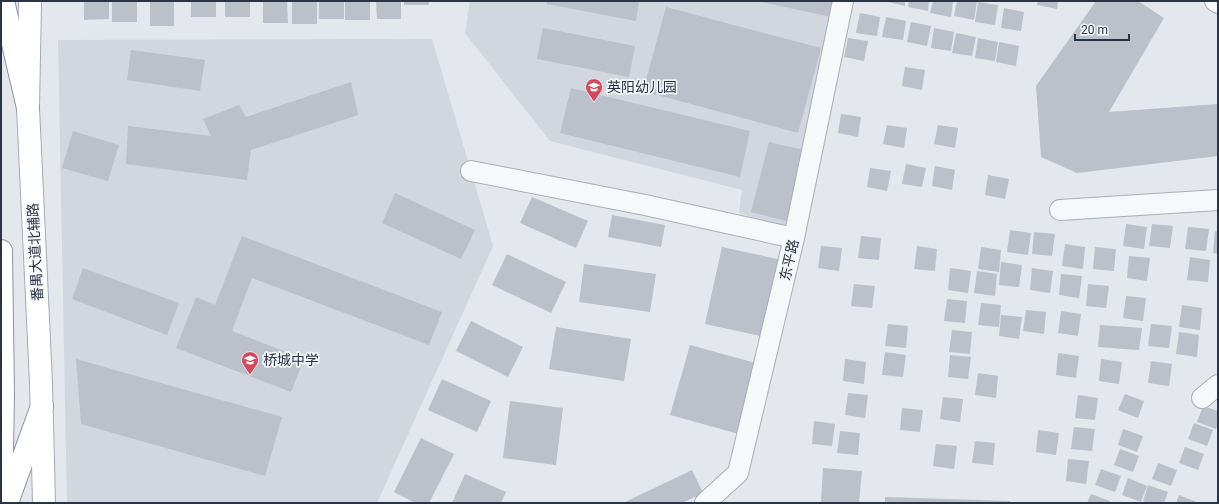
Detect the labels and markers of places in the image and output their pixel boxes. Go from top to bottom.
school or university icon: 英阳幼儿园 [584,77,604,102]
place label: 英阳幼儿园 [607,79,677,95]
school or university icon: 桥城中学 [240,350,260,375]
place label: 桥城中学 [263,352,319,368]

